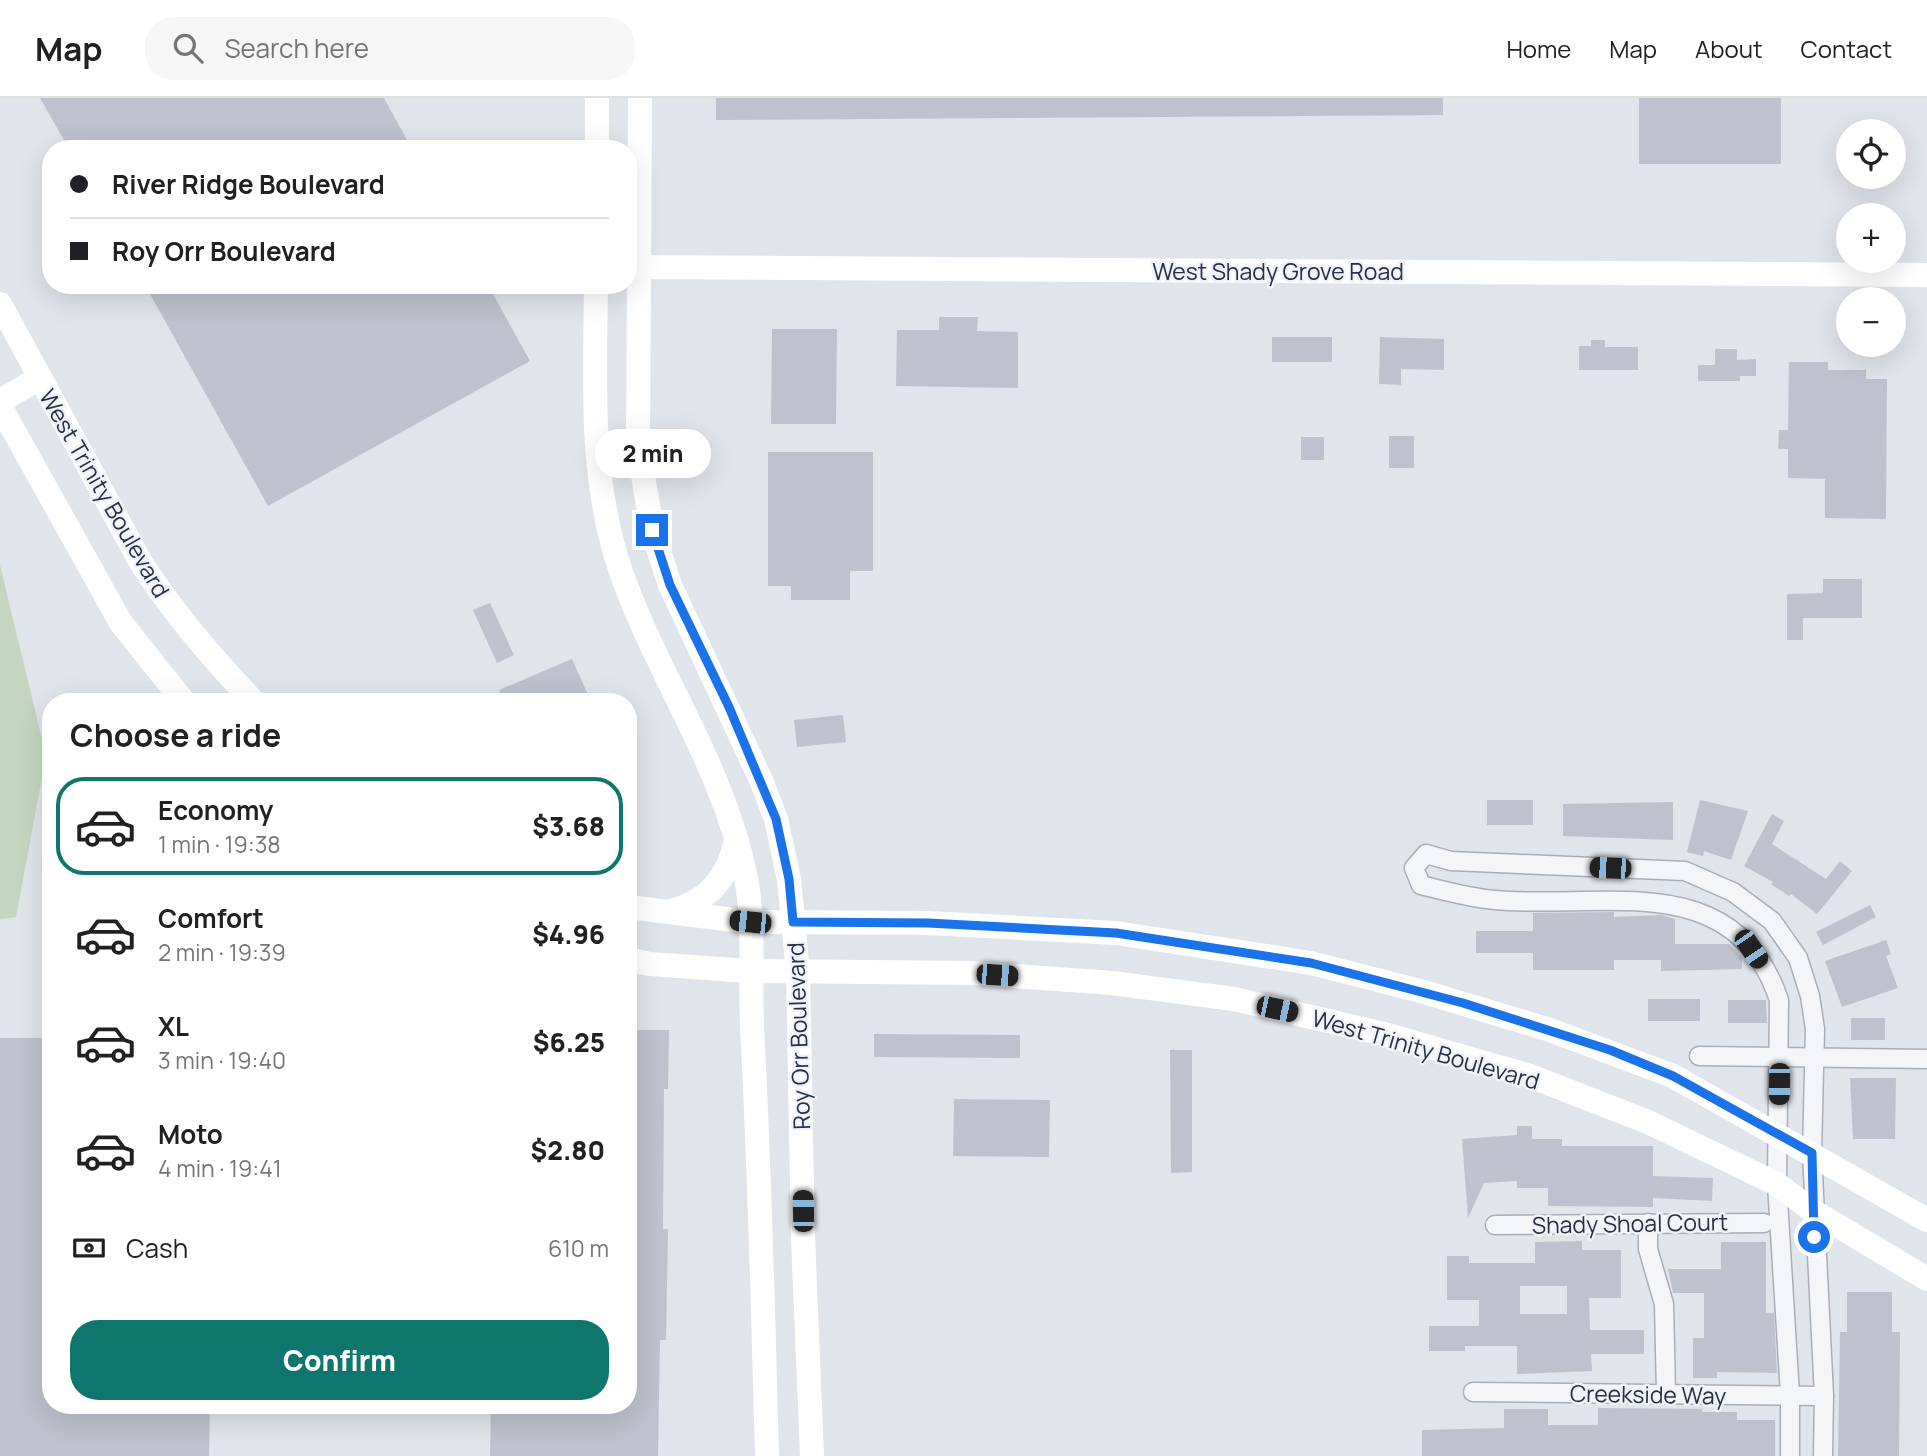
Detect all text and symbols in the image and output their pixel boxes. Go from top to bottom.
search box [145,17,635,80]
text: Map [35,26,103,71]
icon: search [169,29,207,67]
text: Search here [225,30,369,66]
text: Home [1506,32,1571,65]
text: Map [1609,32,1657,65]
text: About [1695,32,1763,65]
text: Contact [1801,32,1892,65]
map controls [1836,119,1906,357]
button: locate [1836,119,1906,189]
text: River Ridge Boulevard [112,166,385,202]
button: + [1836,203,1906,273]
text: Roy Orr Boulevard [112,233,336,269]
street label: West Shady Grove Road [1152,255,1404,287]
button: − [1836,287,1906,357]
street label: West Trinity Boulevard [32,383,178,603]
callout: 2 min [594,428,710,478]
text: 2 min [623,437,684,469]
route end [636,514,668,546]
text: Choose a ride [70,713,281,757]
text: Economy [158,792,273,828]
icon: car [74,795,137,858]
text: $3.68 [532,808,605,844]
text: 1 min · 19:38 [158,828,281,860]
car [1589,857,1632,879]
text: Comfort [158,900,264,936]
icon: car [74,903,137,966]
car [729,909,772,935]
text: $4.96 [532,916,605,952]
car [1731,926,1772,972]
text: 2 min · 19:39 [158,936,286,968]
street label: Roy Orr Boulevard [779,942,817,1130]
car [976,963,1019,987]
car [1255,994,1300,1024]
street label: West Trinity Boulevard [1308,1001,1544,1097]
text: XL [158,1008,189,1044]
icon: car [74,1011,137,1074]
text: $6.25 [533,1024,605,1060]
text: 3 min · 19:40 [158,1044,286,1076]
car [1769,1063,1790,1105]
text: Moto [158,1116,223,1152]
icon: car [74,1119,137,1182]
text: $2.80 [531,1132,605,1168]
text: 4 min · 19:41 [158,1152,282,1184]
car [793,1190,814,1232]
street label: Shady Shoal Court [1532,1205,1728,1241]
route start [1798,1221,1830,1253]
icon: cash [70,1229,108,1267]
text: Cash [126,1230,188,1266]
text: 610 m [548,1232,609,1264]
button: Confirm [70,1320,609,1400]
street label: Creekside Way [1570,1377,1726,1411]

